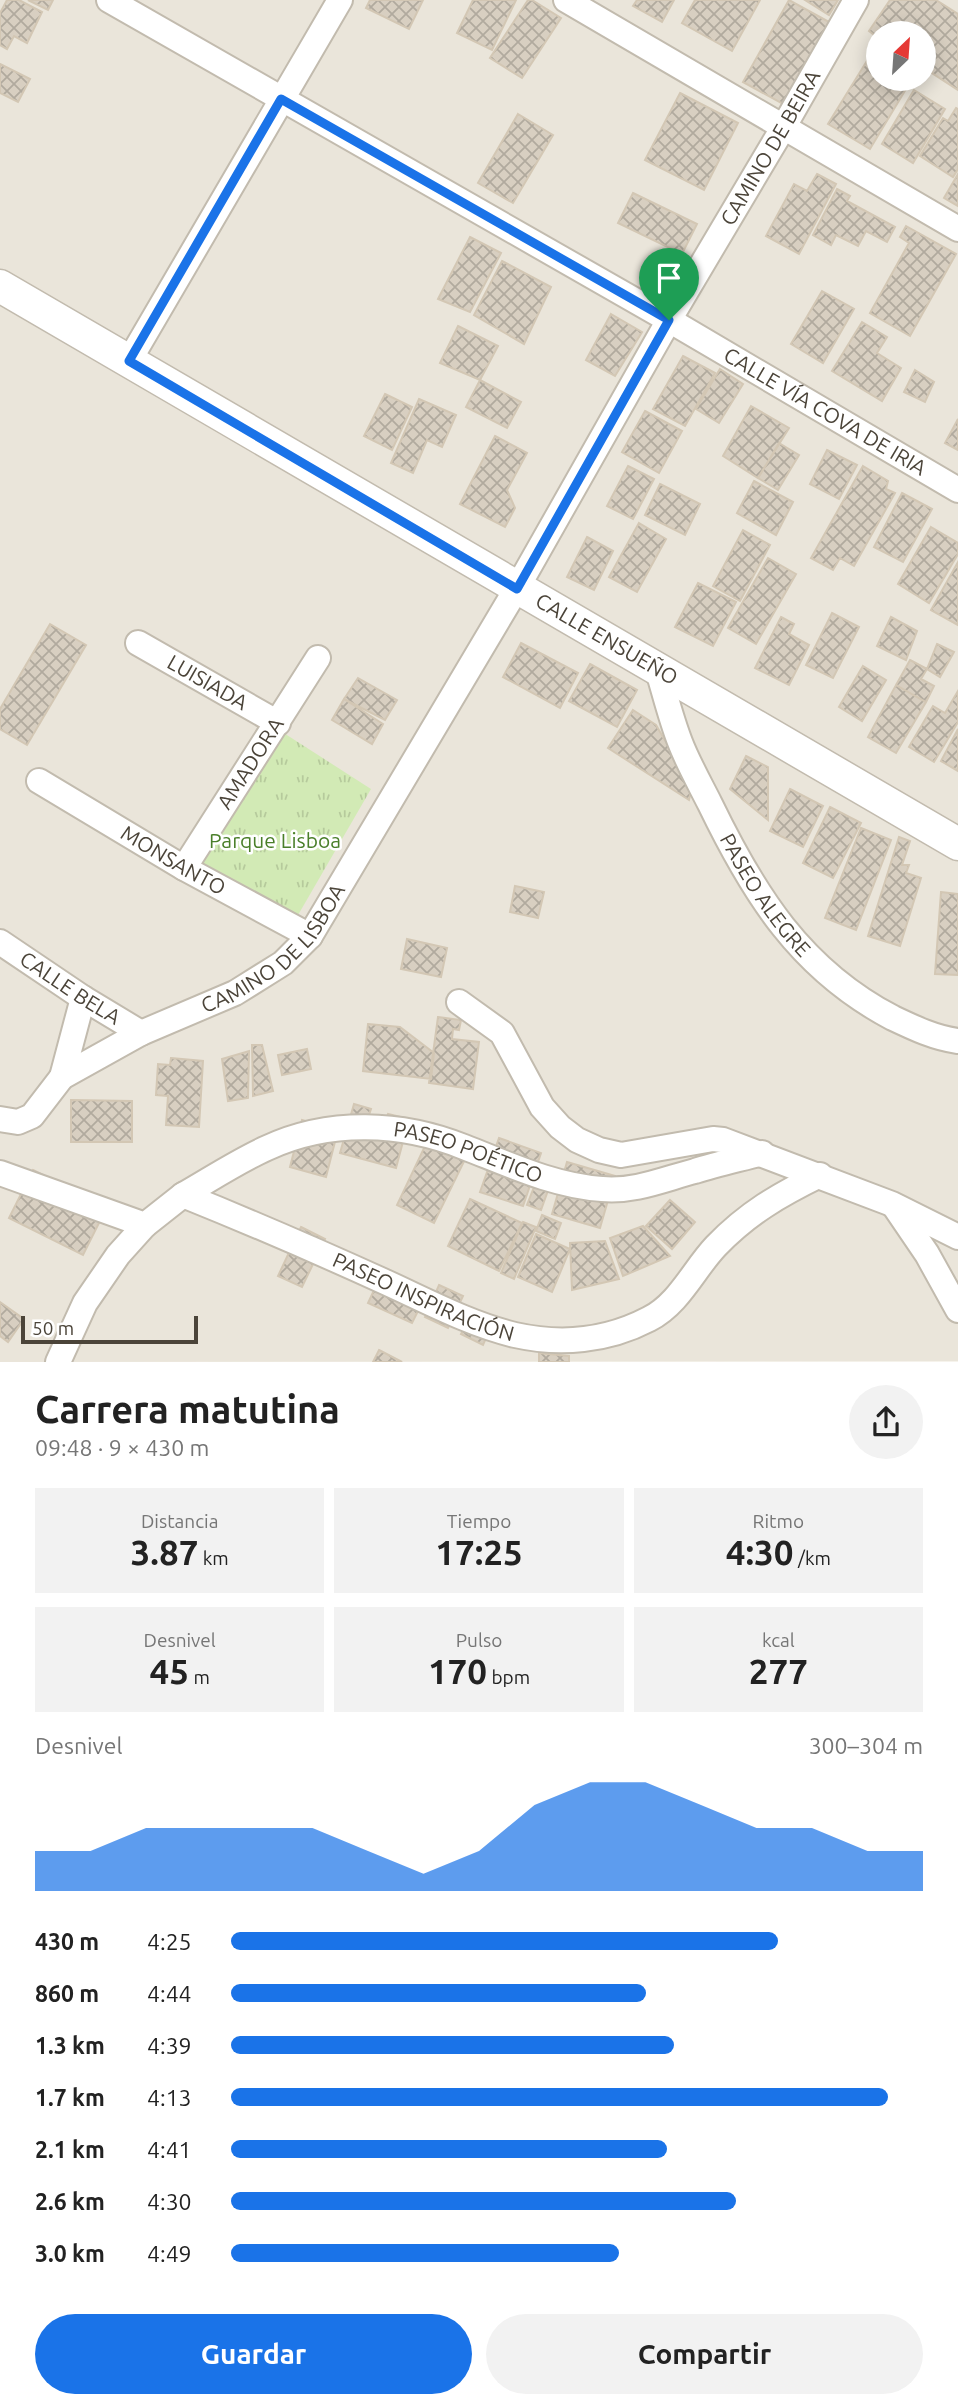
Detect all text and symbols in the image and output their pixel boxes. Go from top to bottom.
north arrow [866,21,936,91]
map controls [866,21,936,91]
street label: CAMINO DE BEIRA [715,65,825,229]
pin [639,248,699,320]
icon: arrive [650,259,688,297]
street label: CALLE VÍA COVA DE IRIA [720,342,931,480]
street label: CALLE ENSUEÑO [532,588,682,689]
street label: LUISIADA [164,649,253,714]
street label: AMADORA [212,712,288,813]
street label: MONSANTO [117,820,230,899]
park label: Parque Lisboa [209,828,341,852]
street label: PASEO ALEGRE [716,829,816,961]
street label: CAMINO DE LISBOA [197,879,349,1017]
street label: CALLE BELA [16,946,125,1029]
street label: PASEO POÉTICO [392,1116,546,1187]
street label: PASEO INSPIRACIÓN [329,1247,517,1345]
scale bar [21,1312,198,1344]
text: 50 m [32,1317,74,1339]
button: share [849,1385,923,1459]
text: Carrera matutina [35,1388,340,1430]
text: 09:48 · 9 × 430 m [35,1435,209,1460]
text: Distancia [141,1510,218,1532]
text: Tiempo [447,1510,511,1532]
text: Ritmo [753,1510,804,1532]
text: 3.87 [131,1532,198,1572]
text: 17:25 [435,1532,523,1572]
text: 4:30 [726,1532,794,1572]
text: km [198,1547,229,1569]
text: /km [794,1547,831,1569]
text: Desnivel [144,1629,216,1651]
text: Pulso [456,1629,502,1651]
text: kcal [762,1629,795,1651]
text: 45 [150,1651,189,1691]
text: 170 [428,1651,487,1691]
text: 277 [749,1651,808,1691]
text: m [189,1666,210,1688]
text: bpm [487,1666,530,1688]
text: Desnivel [35,1733,123,1758]
text: 300–304 m [809,1733,923,1758]
text: 430 m [35,1929,99,1954]
text: 4:25 [147,1929,192,1954]
text: 860 m [35,1981,99,2006]
text: 4:44 [147,1981,192,2006]
text: 1.3 km [35,2033,105,2058]
text: 4:39 [147,2033,192,2058]
text: 1.7 km [35,2085,105,2110]
text: 4:13 [147,2085,192,2110]
text: 2.1 km [35,2137,105,2162]
text: 4:41 [147,2137,192,2162]
text: 2.6 km [35,2189,105,2214]
text: 4:30 [147,2189,192,2214]
text: 3.0 km [35,2241,105,2266]
text: 4:49 [147,2241,192,2266]
button: Guardar [35,2314,472,2394]
button: Compartir [486,2314,923,2394]

